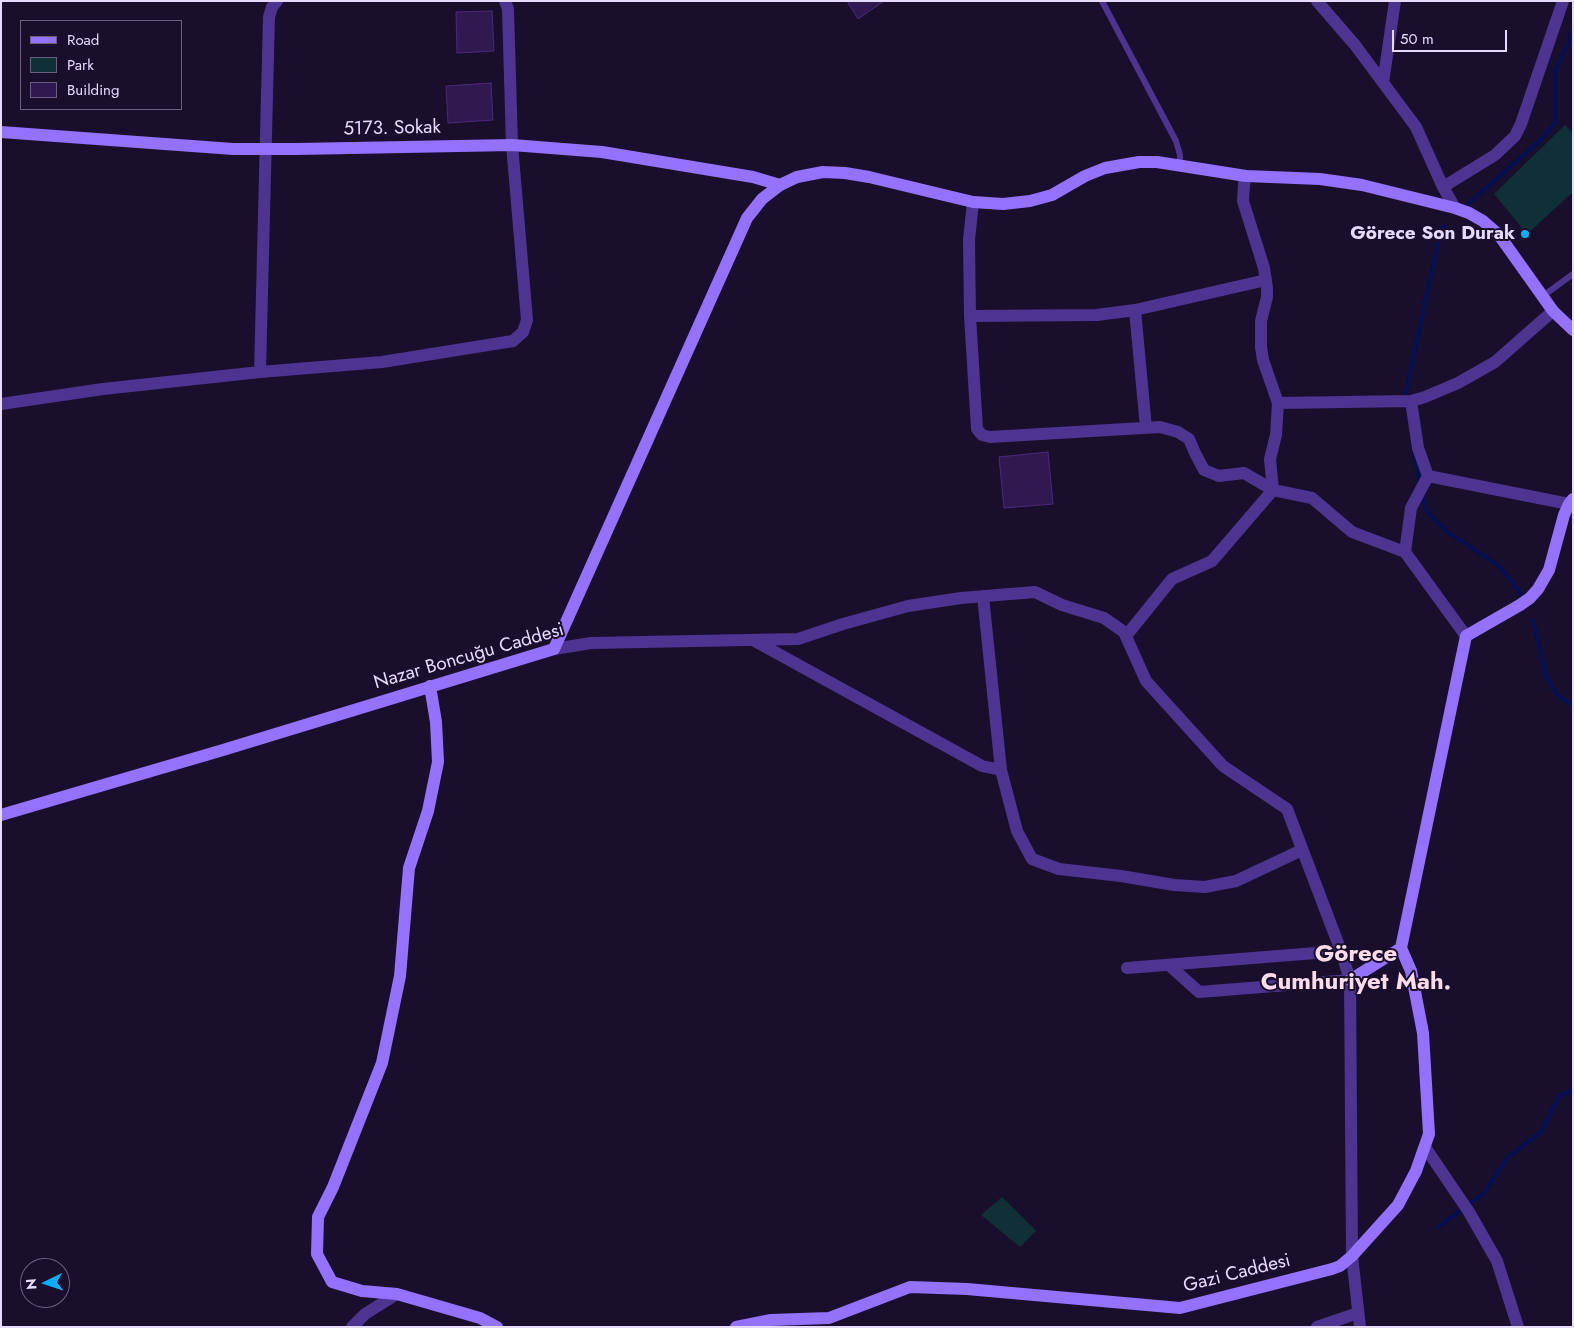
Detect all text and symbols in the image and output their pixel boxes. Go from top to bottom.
legend [20,20,182,110]
scale bar [1394,20,1509,52]
text: 50 m [1400,28,1434,50]
text: Road [67,29,99,51]
text: Park [67,54,94,76]
text: Building [67,79,119,101]
street label: 5173. Sokak [343,117,441,141]
place label: Görece Son Durak [1350,223,1515,245]
marker: Görece Son Durak [1519,228,1531,240]
street label: Nazar Boncuğu Caddesi [371,619,567,695]
district label: Görece Cumhuriyet Mah. [1261,941,1451,997]
street label: Gazi Caddesi [1181,1250,1293,1298]
north arrow [20,1258,70,1308]
text: N [21,1278,41,1290]

